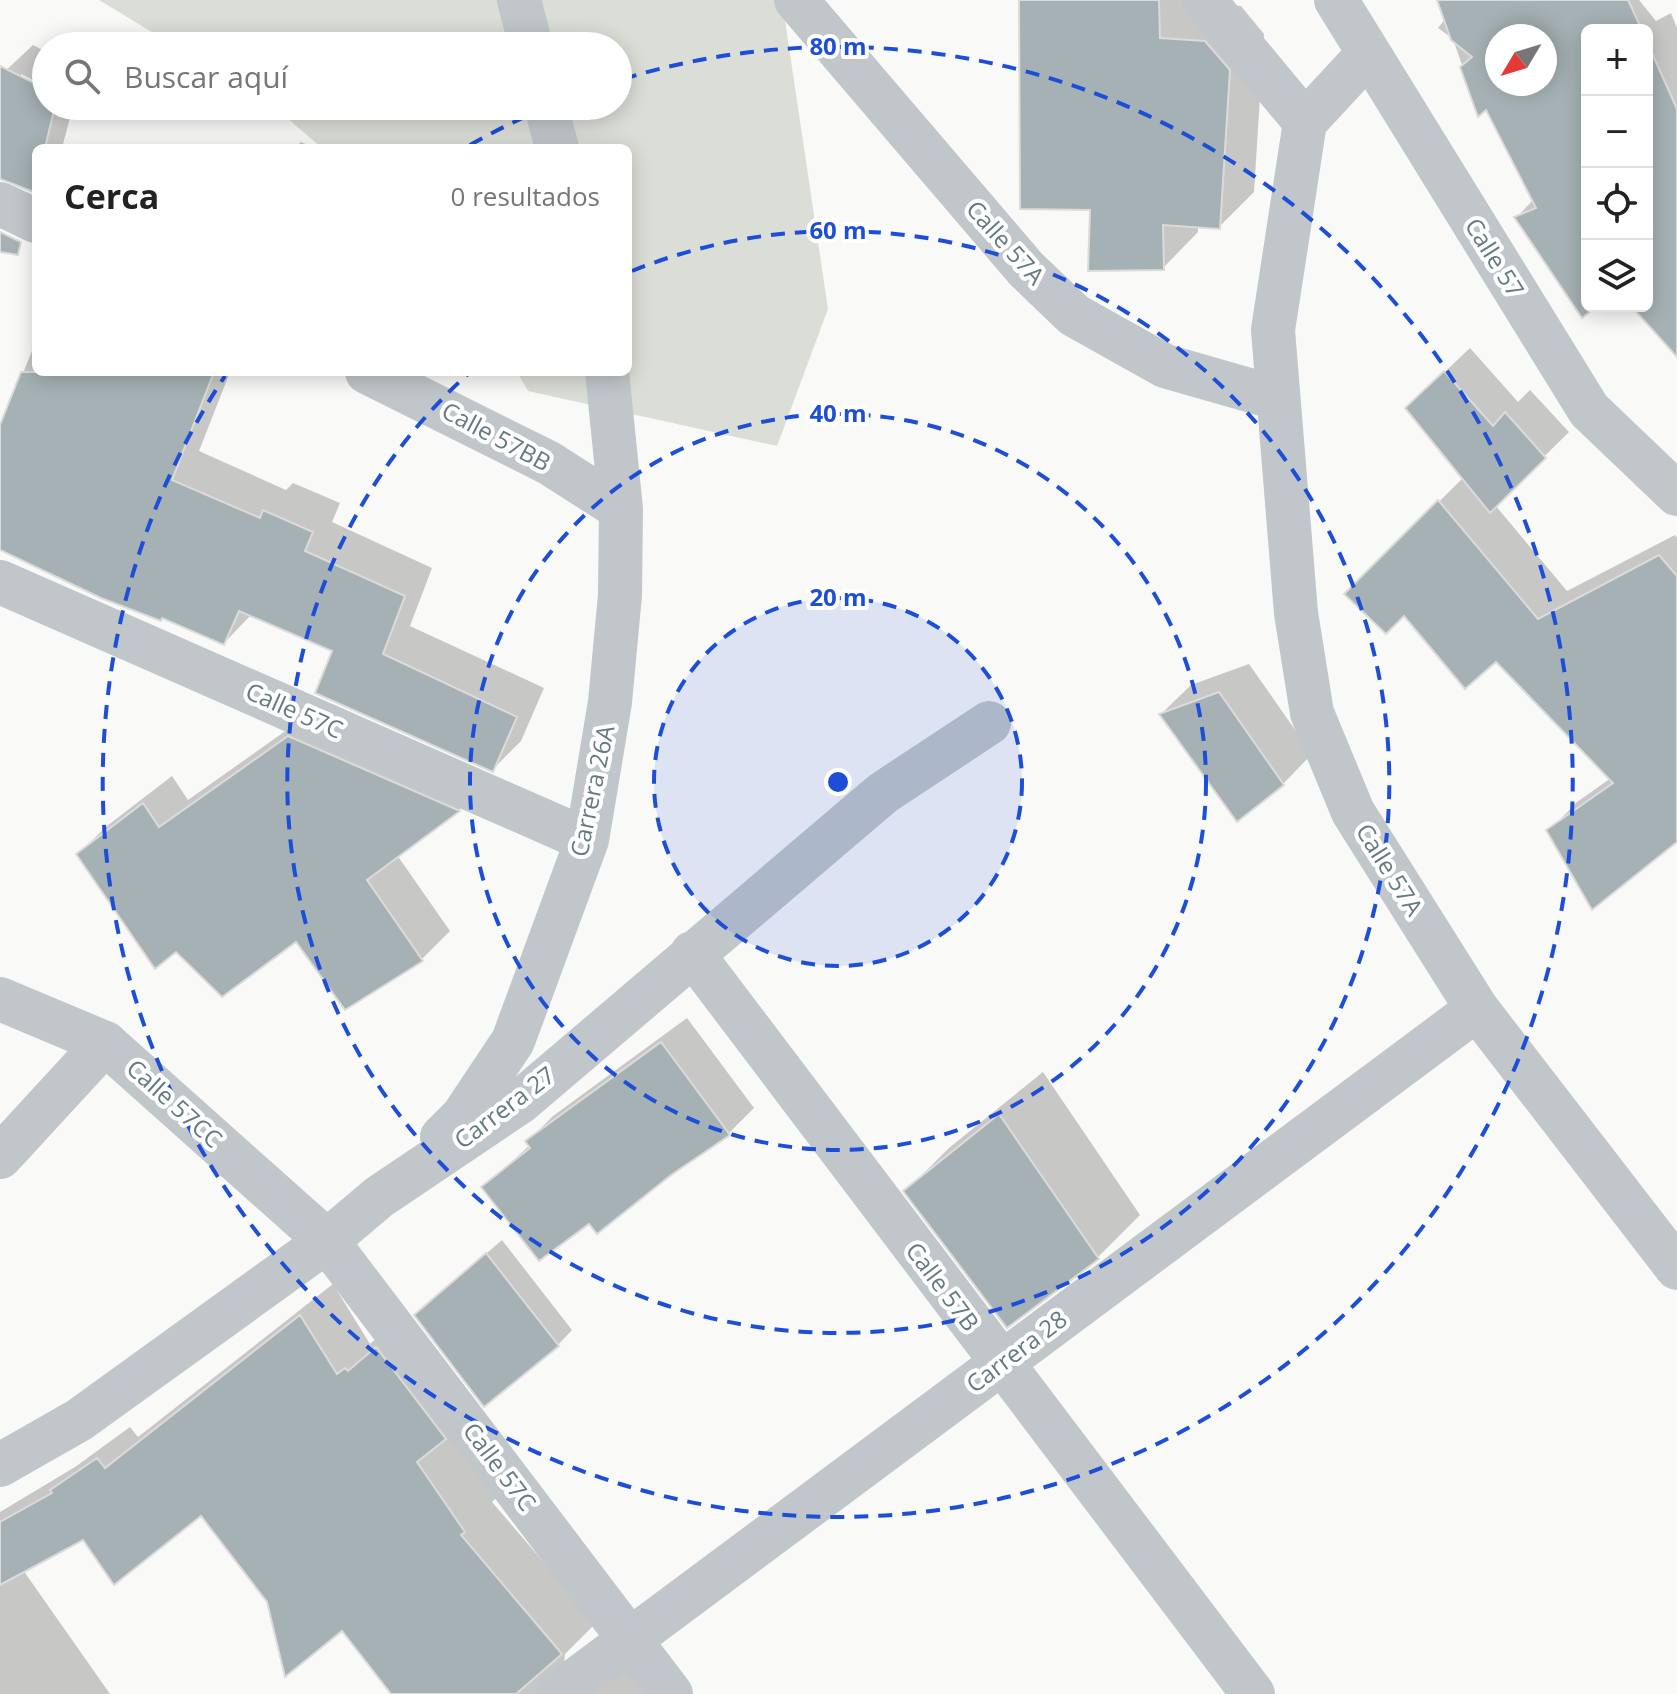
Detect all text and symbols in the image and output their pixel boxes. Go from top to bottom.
north arrow [1485,24,1557,96]
map controls [1581,24,1653,312]
button: + [1581,24,1653,96]
text: 80 m [809,29,867,62]
search box [32,32,632,120]
icon: search [60,54,104,98]
text: Buscar aquí [124,56,288,97]
button: − [1581,96,1653,168]
button: locate [1581,168,1653,240]
text: Cerca [64,173,159,219]
text: 0 resultados [451,178,600,214]
street label: Calle 57A [959,193,1053,292]
street label: Calle 57 [1458,211,1533,303]
text: 60 m [809,213,867,246]
button: layers [1581,240,1653,312]
street label: Calle 57BB [437,393,557,478]
text: 40 m [809,396,867,429]
text: 20 m [809,580,867,613]
street label: Calle 57C [241,674,348,746]
street label: Carrera 26A [562,721,622,859]
centre of rings [824,768,852,796]
street label: Calle 57A [1349,817,1432,922]
street label: Calle 57CC [120,1051,230,1155]
street label: Carrera 27 [447,1058,561,1156]
street label: Calle 57B [899,1235,987,1337]
street label: Carrera 28 [959,1302,1073,1400]
street label: Calle 57C [456,1415,544,1517]

